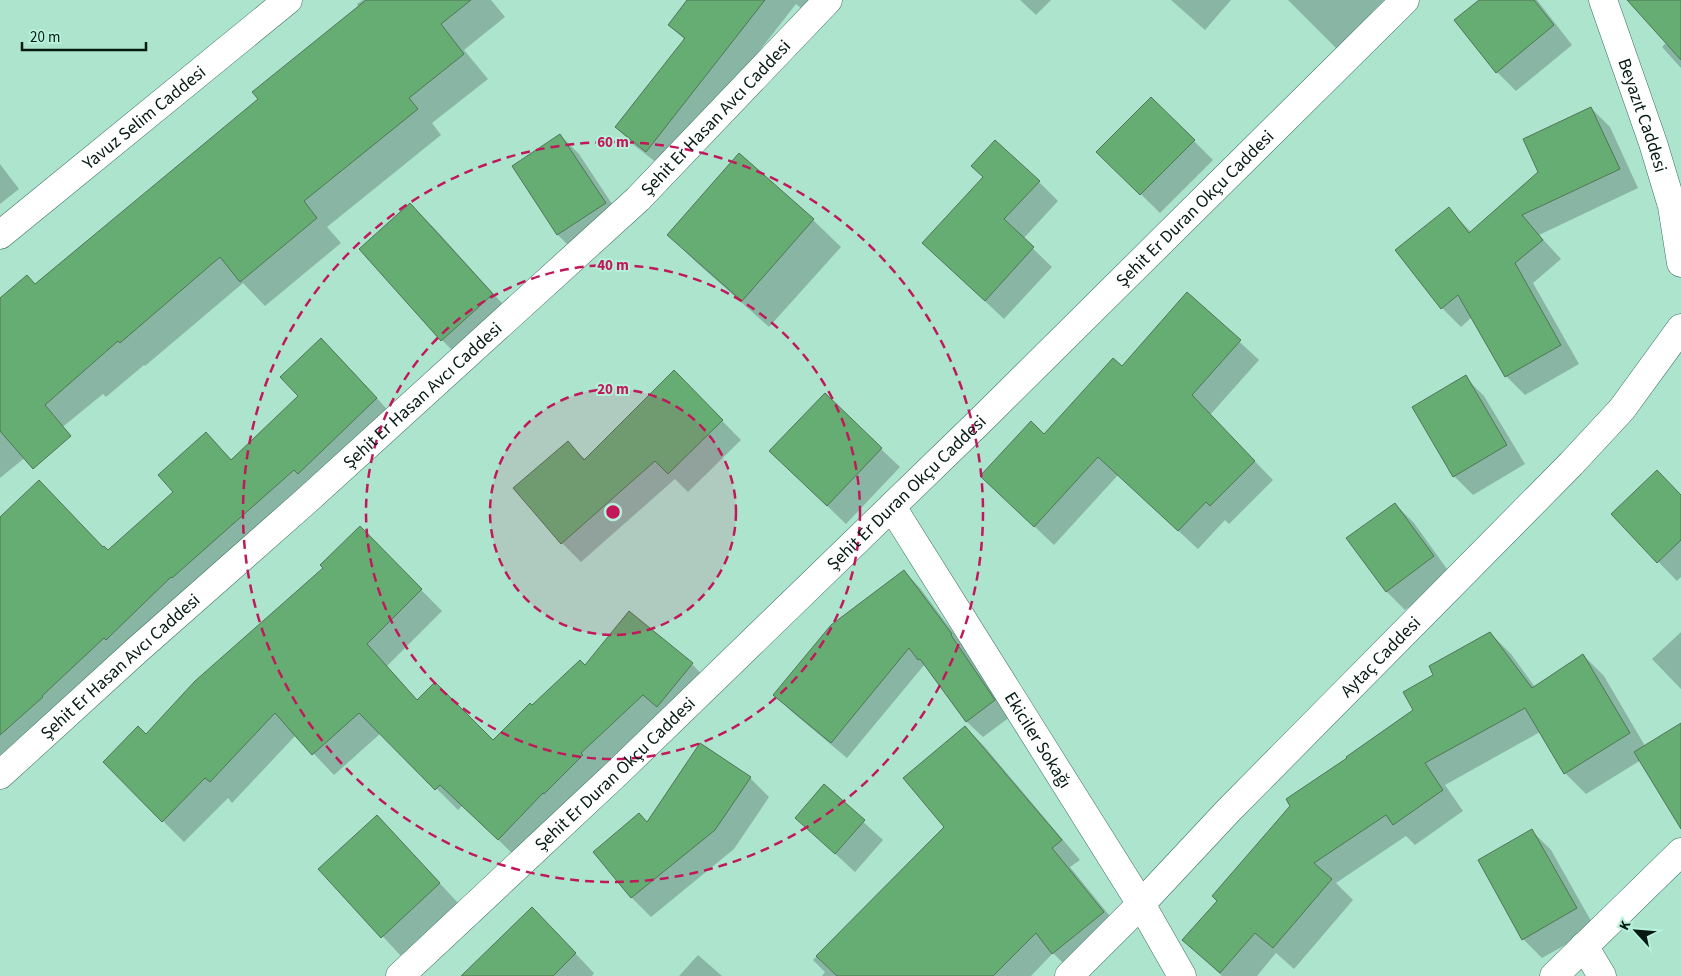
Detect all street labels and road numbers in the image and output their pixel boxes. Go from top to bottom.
street label: Şehit Er Hasan Avcı Caddesi [635,34,797,202]
street label: Beyazıt Caddesi [1611,55,1673,175]
street label: Yavuz Selim Caddesi [77,60,211,176]
street label: Şehit Er Duran Okçu Caddesi [1110,125,1280,293]
street label: Şehit Er Hasan Avcı Caddesi [338,317,508,475]
street label: Şehit Er Duran Okçu Caddesi [821,410,992,576]
street label: Şehit Er Hasan Avcı Caddesi [35,588,206,745]
street label: Aytaç Caddesi [1335,611,1427,703]
street label: Ekiciler Sokağı [998,687,1077,793]
street label: Şehit Er Duran Okçu Caddesi [529,692,701,857]

